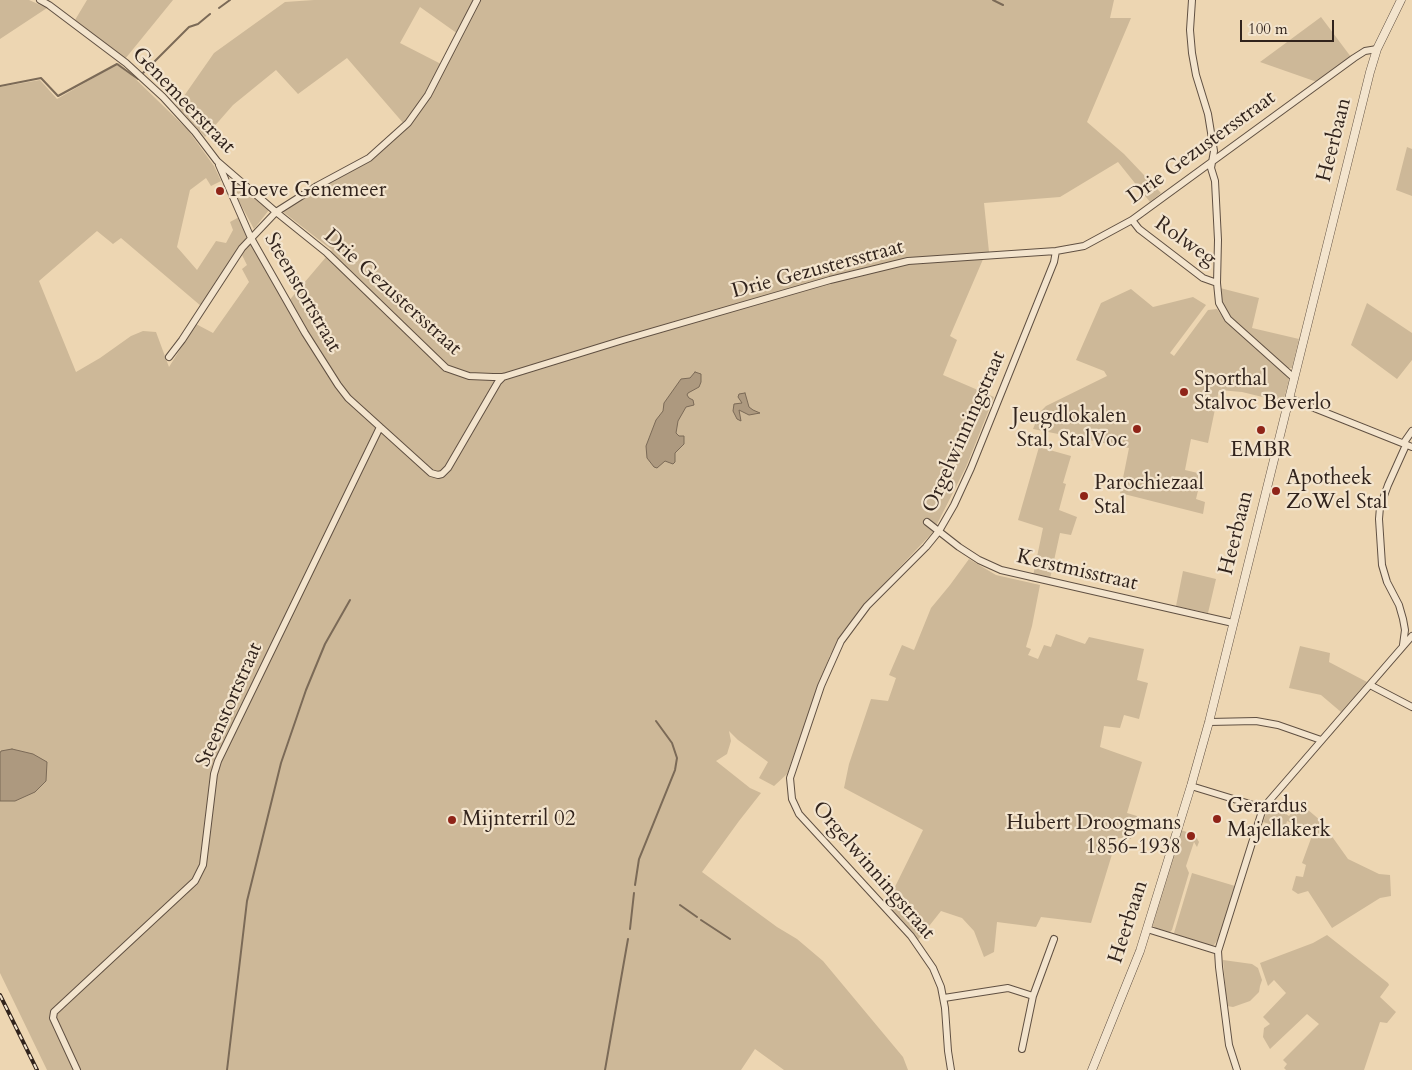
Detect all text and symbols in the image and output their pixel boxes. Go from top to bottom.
scale bar [1242,10,1336,42]
text: 100 m [1248,19,1288,39]
street label: Genemeerstraat [126,43,240,159]
street label: Drie Gezustersstraat [1123,86,1281,210]
street label: Heerbaan [1312,95,1358,185]
place label: Hoeve Genemeer [230,178,386,204]
marker: Hoeve Genemeer [214,185,226,197]
street label: Rolweg [1149,212,1221,272]
street label: Drie Gezustersstraat [318,224,466,362]
street label: Steenstortstraat [258,229,346,357]
street label: Drie Gezustersstraat [729,235,907,305]
street label: Orgelwinningstraat [918,347,1012,517]
place label: Sporthal Stalvoc Beverlo [1194,367,1331,417]
marker: Sporthal Stalvoc Beverlo [1178,386,1190,398]
place label: Jeugdlokalen Stal, StalVoc [1012,404,1127,454]
marker: Jeugdlokalen Stal, StalVoc [1131,423,1143,435]
marker: EMBR [1255,424,1267,436]
place label: EMBR [1230,438,1292,464]
place label: Apotheek ZoWel Stal [1286,466,1388,516]
place label: Parochiezaal Stal [1094,471,1204,521]
marker: Apotheek ZoWel Stal [1270,485,1282,497]
street label: Heerbaan [1214,488,1260,578]
marker: Parochiezaal Stal [1078,490,1090,502]
street label: Kerstmisstraat [1014,545,1140,597]
street label: Steenstortstraat [191,639,269,771]
place label: Gerardus Majellakerk [1227,794,1331,844]
street label: Orgelwinningstraat [806,797,940,945]
place label: Mijnterril 02 [462,807,575,833]
place label: Hubert Droogmans 1856-1938 [1006,811,1181,861]
marker: Gerardus Majellakerk [1211,813,1223,825]
marker: Mijnterril 02 [446,814,458,826]
marker: Hubert Droogmans 1856-1938 [1185,830,1197,842]
street label: Heerbaan [1104,877,1154,967]

